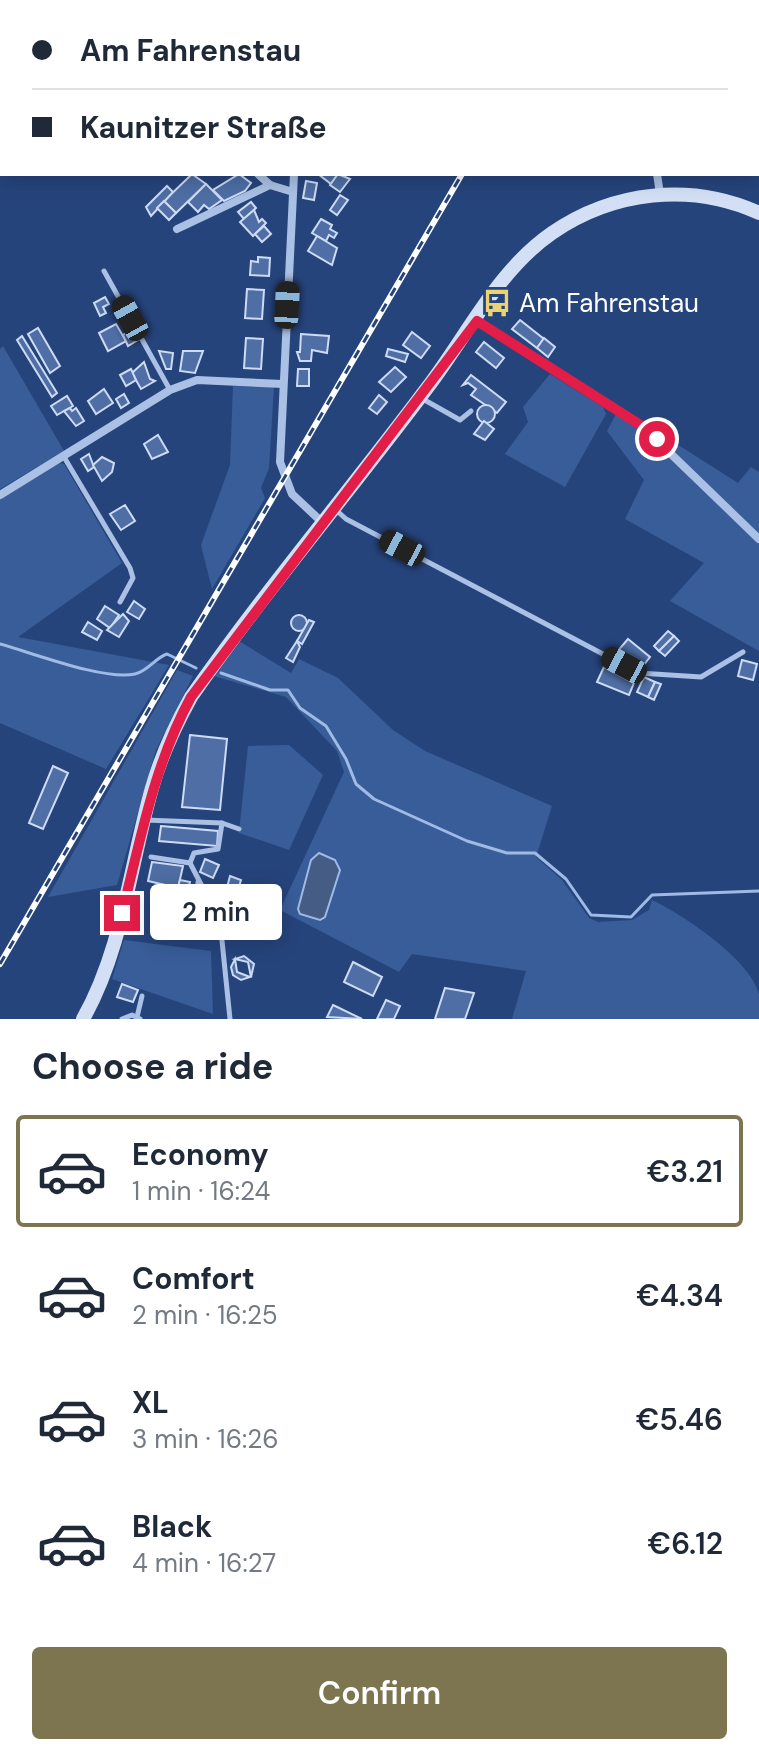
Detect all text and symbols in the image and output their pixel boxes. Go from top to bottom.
text: Am Fahrenstau [80,31,301,70]
text: Kaunitzer Straße [80,108,327,147]
car [274,280,300,330]
place label: Am Fahrenstau [519,286,699,320]
bus stop icon: Am Fahrenstau [482,288,512,318]
car [108,291,152,345]
route start [639,421,675,457]
car [375,526,429,570]
car [597,643,651,687]
callout: 2 min [150,885,282,941]
route end [104,895,140,931]
text: 2 min [182,895,250,929]
text: Choose a ride [32,1043,273,1090]
icon: car [36,1135,108,1207]
text: Economy [132,1135,269,1174]
text: €3.21 [647,1152,723,1191]
text: 1 min · 16:24 [132,1174,270,1208]
icon: car [36,1259,108,1331]
text: Comfort [132,1259,255,1298]
text: €4.34 [636,1276,723,1315]
text: 2 min · 16:25 [132,1298,278,1332]
icon: car [36,1383,108,1455]
text: XL [132,1383,169,1422]
text: €5.46 [636,1400,723,1439]
text: 3 min · 16:26 [132,1422,279,1456]
icon: car [36,1507,108,1579]
text: Black [132,1507,212,1546]
text: €6.12 [648,1524,723,1563]
text: 4 min · 16:27 [132,1546,276,1580]
button: Confirm [32,1647,727,1739]

